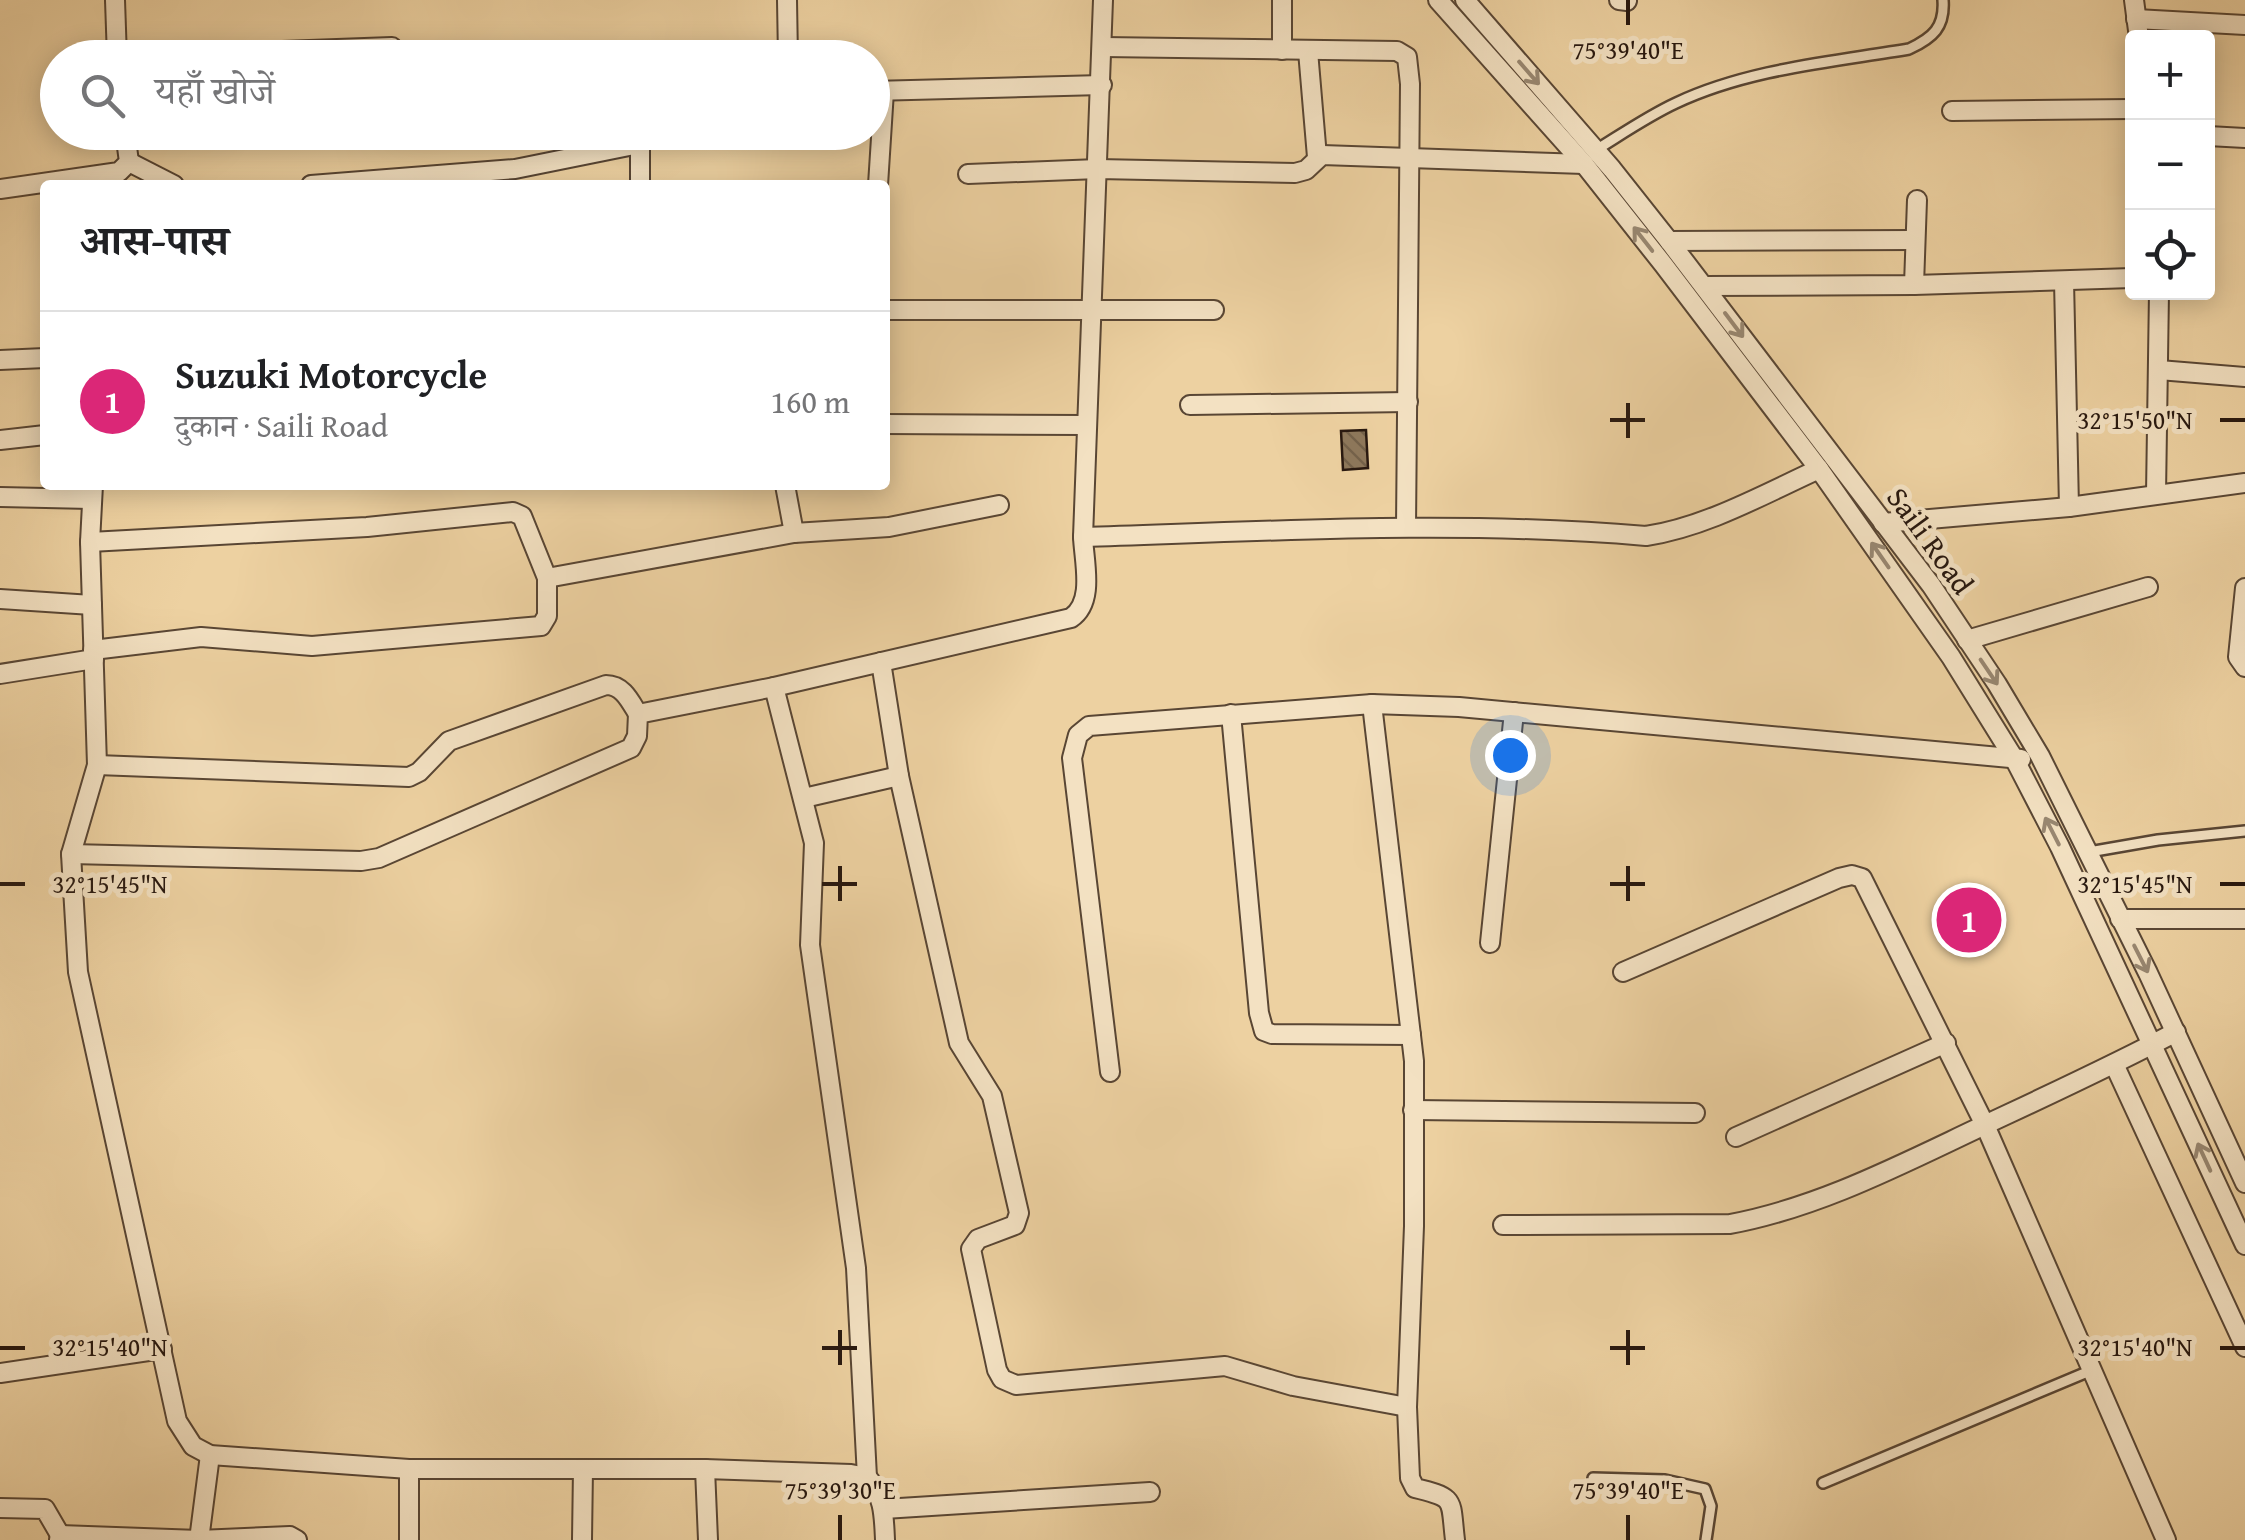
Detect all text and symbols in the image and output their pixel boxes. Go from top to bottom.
map controls [2125,30,2215,300]
button: + [2125,30,2215,120]
text: 75°39'40"E [1572,32,1684,68]
search box [40,40,890,150]
one-way arrow [1517,60,1539,86]
text: यहाँ खोजें [155,62,275,118]
icon: search [75,68,130,123]
button: − [2125,120,2215,210]
text: आस-पास [80,209,229,270]
button: locate [2125,210,2215,300]
one-way arrow [1633,226,1654,253]
one-way arrow [1723,311,1744,338]
text: Suzuki Motorcycle [175,346,487,402]
text: 1 [104,378,121,425]
text: 160 m [771,378,850,425]
text: दुकान · Saili Road [175,402,388,449]
text: 32°15'50"N [2078,402,2192,438]
street label: Saili Road [1877,478,1985,603]
one-way arrow [1870,542,1891,570]
one-way arrow [1978,657,1999,685]
your location [1485,730,1536,781]
one-way arrow [2041,816,2060,846]
text: 32°15'45"N [53,866,167,902]
text: 32°15'45"N [2078,866,2192,902]
pin: 1 [1936,882,2002,958]
one-way arrow [2132,943,2151,973]
one-way arrow [2194,1142,2212,1173]
text: 32°15'40"N [53,1329,167,1365]
text: 32°15'40"N [2078,1329,2192,1365]
text: 75°39'30"E [784,1472,896,1508]
text: 75°39'40"E [1572,1472,1684,1508]

